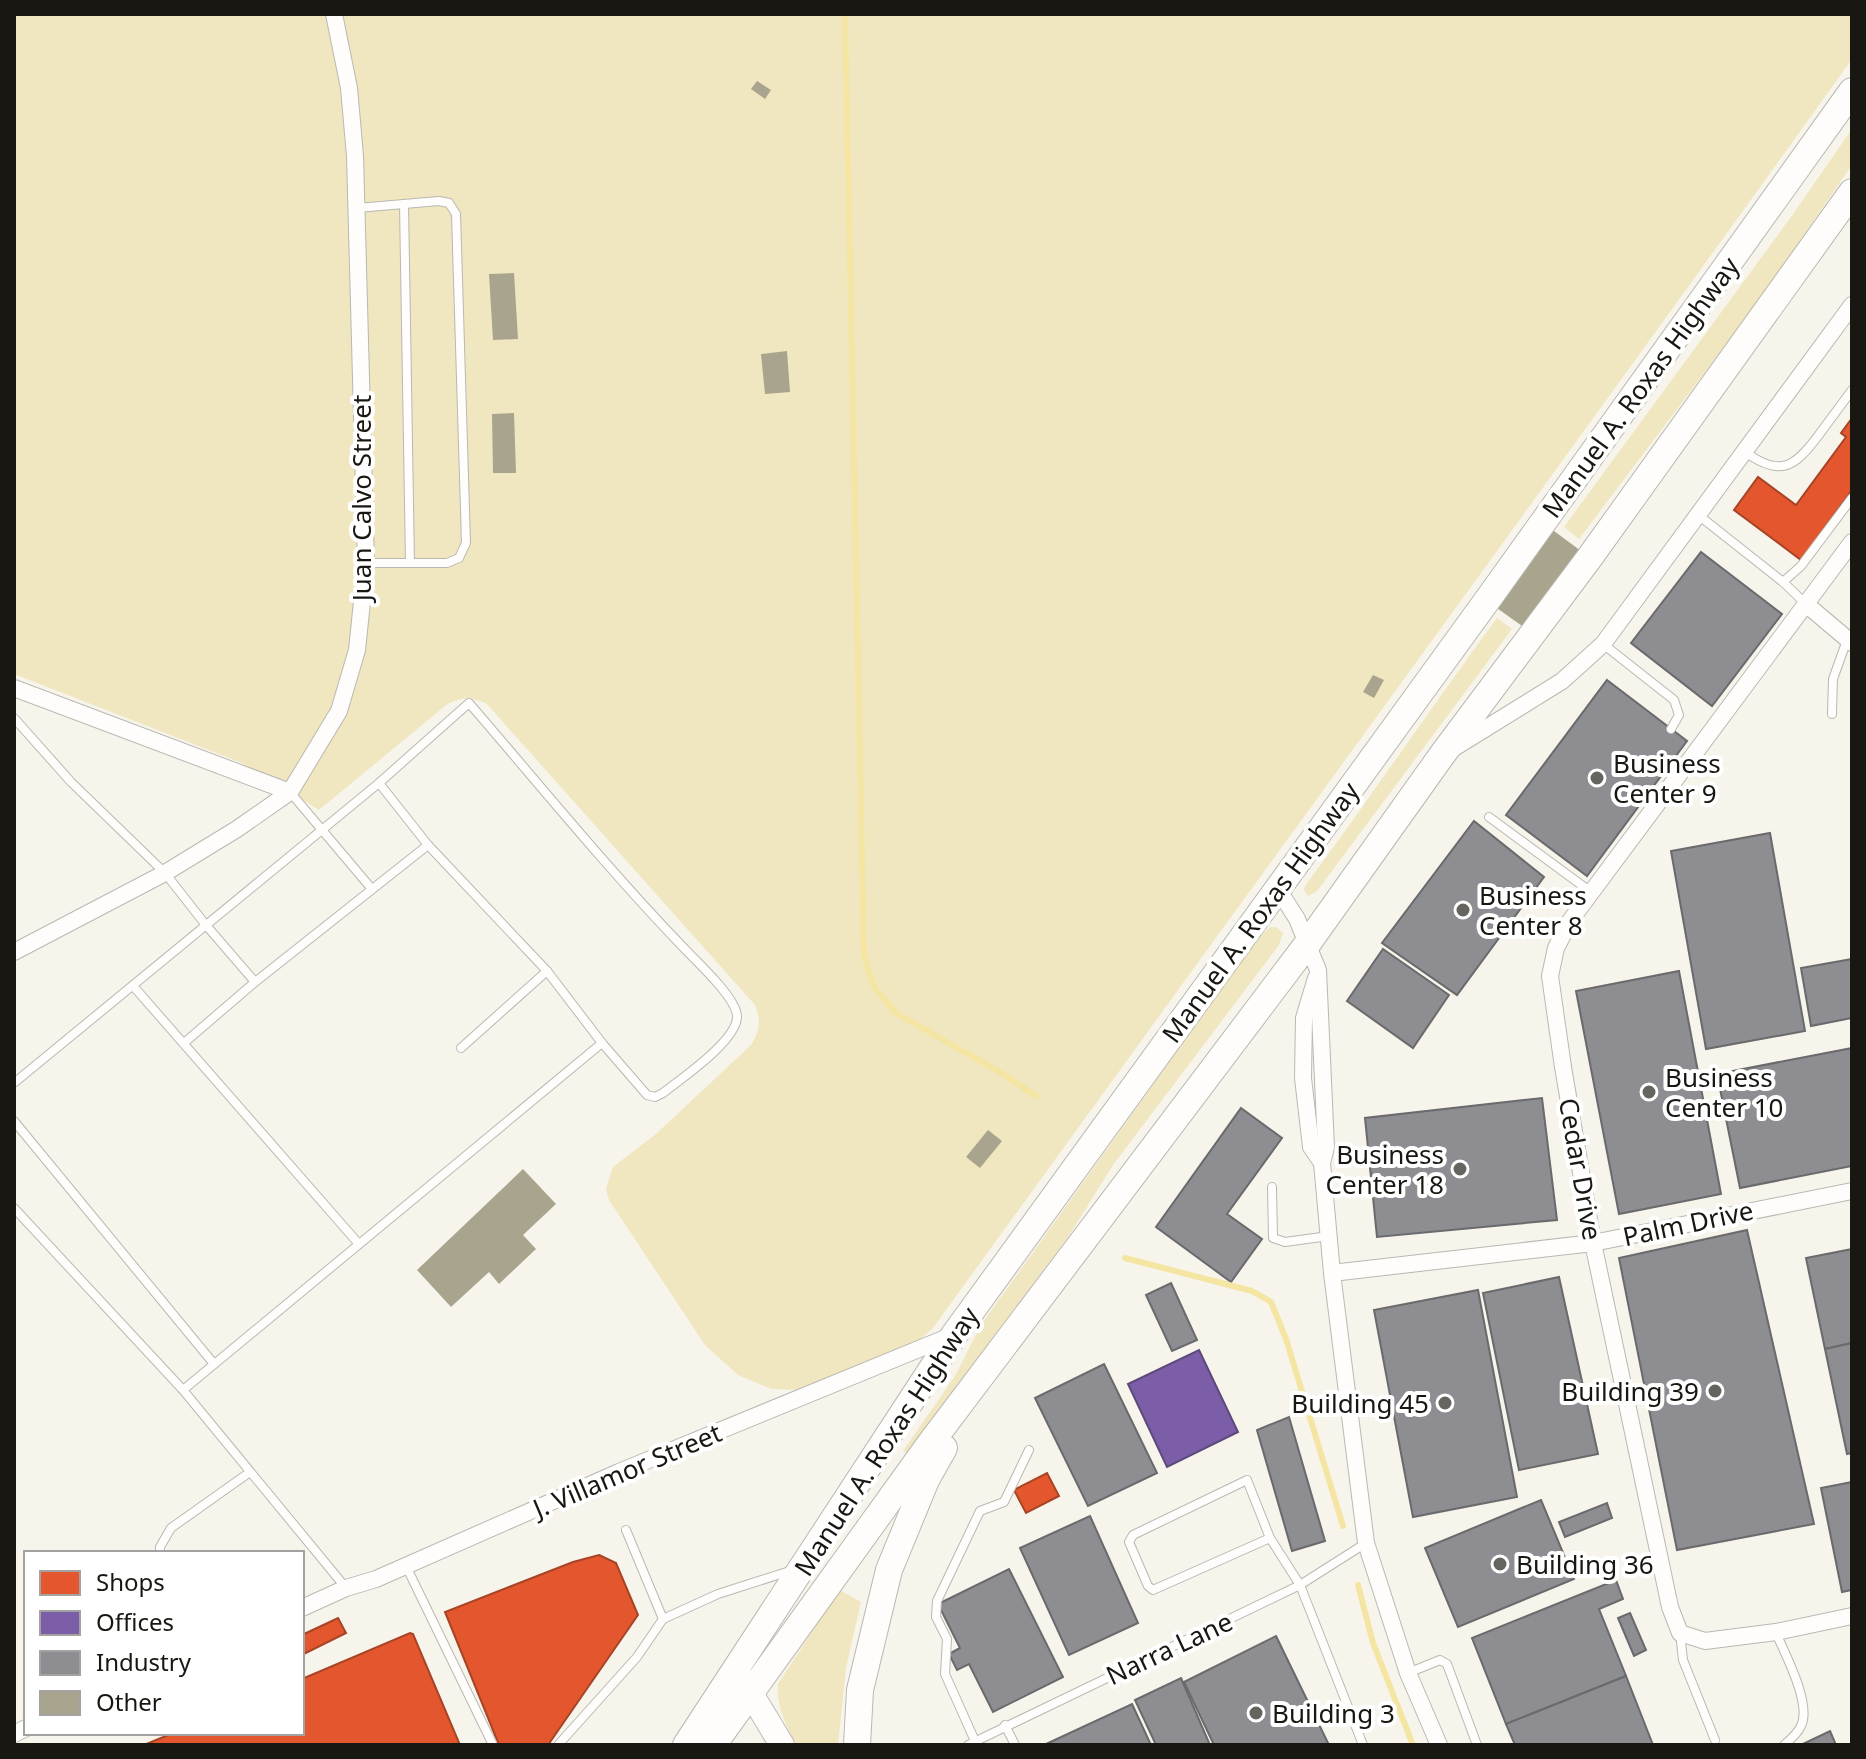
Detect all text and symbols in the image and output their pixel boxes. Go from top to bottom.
street label: Manuel A. Roxas Highway [1533,249,1747,525]
street label: Juan Calvo Street [343,395,379,604]
place label: Business Center 9 [1613,745,1721,811]
marker: Business Center 9 [1588,769,1606,787]
street label: Manuel A. Roxas Highway [1153,774,1367,1050]
place label: Business Center 8 [1479,877,1587,943]
marker: Business Center 8 [1454,901,1472,919]
place label: Business Center 10 [1665,1059,1783,1125]
marker: Business Center 10 [1640,1083,1658,1101]
street label: Cedar Drive [1551,1095,1611,1243]
place label: Business Center 18 [1326,1136,1444,1202]
marker: Business Center 18 [1451,1160,1469,1178]
street label: Palm Drive [1620,1192,1756,1254]
street label: Manuel A. Roxas Highway [785,1299,987,1582]
place label: Building 39 [1561,1373,1699,1409]
marker: Building 39 [1706,1382,1724,1400]
place label: Building 45 [1291,1385,1429,1421]
marker: Building 45 [1436,1394,1454,1412]
street label: J. Villamor Street [525,1414,727,1527]
place label: Building 36 [1516,1546,1654,1582]
legend [24,1551,304,1735]
marker: Building 36 [1491,1555,1509,1573]
text: Shops [96,1565,165,1598]
street label: Narra Lane [1100,1603,1238,1693]
text: Offices [96,1605,174,1638]
text: Industry [96,1645,192,1678]
text: Other [96,1685,162,1718]
place label: Building 3 [1272,1695,1395,1731]
marker: Building 3 [1247,1704,1265,1722]

